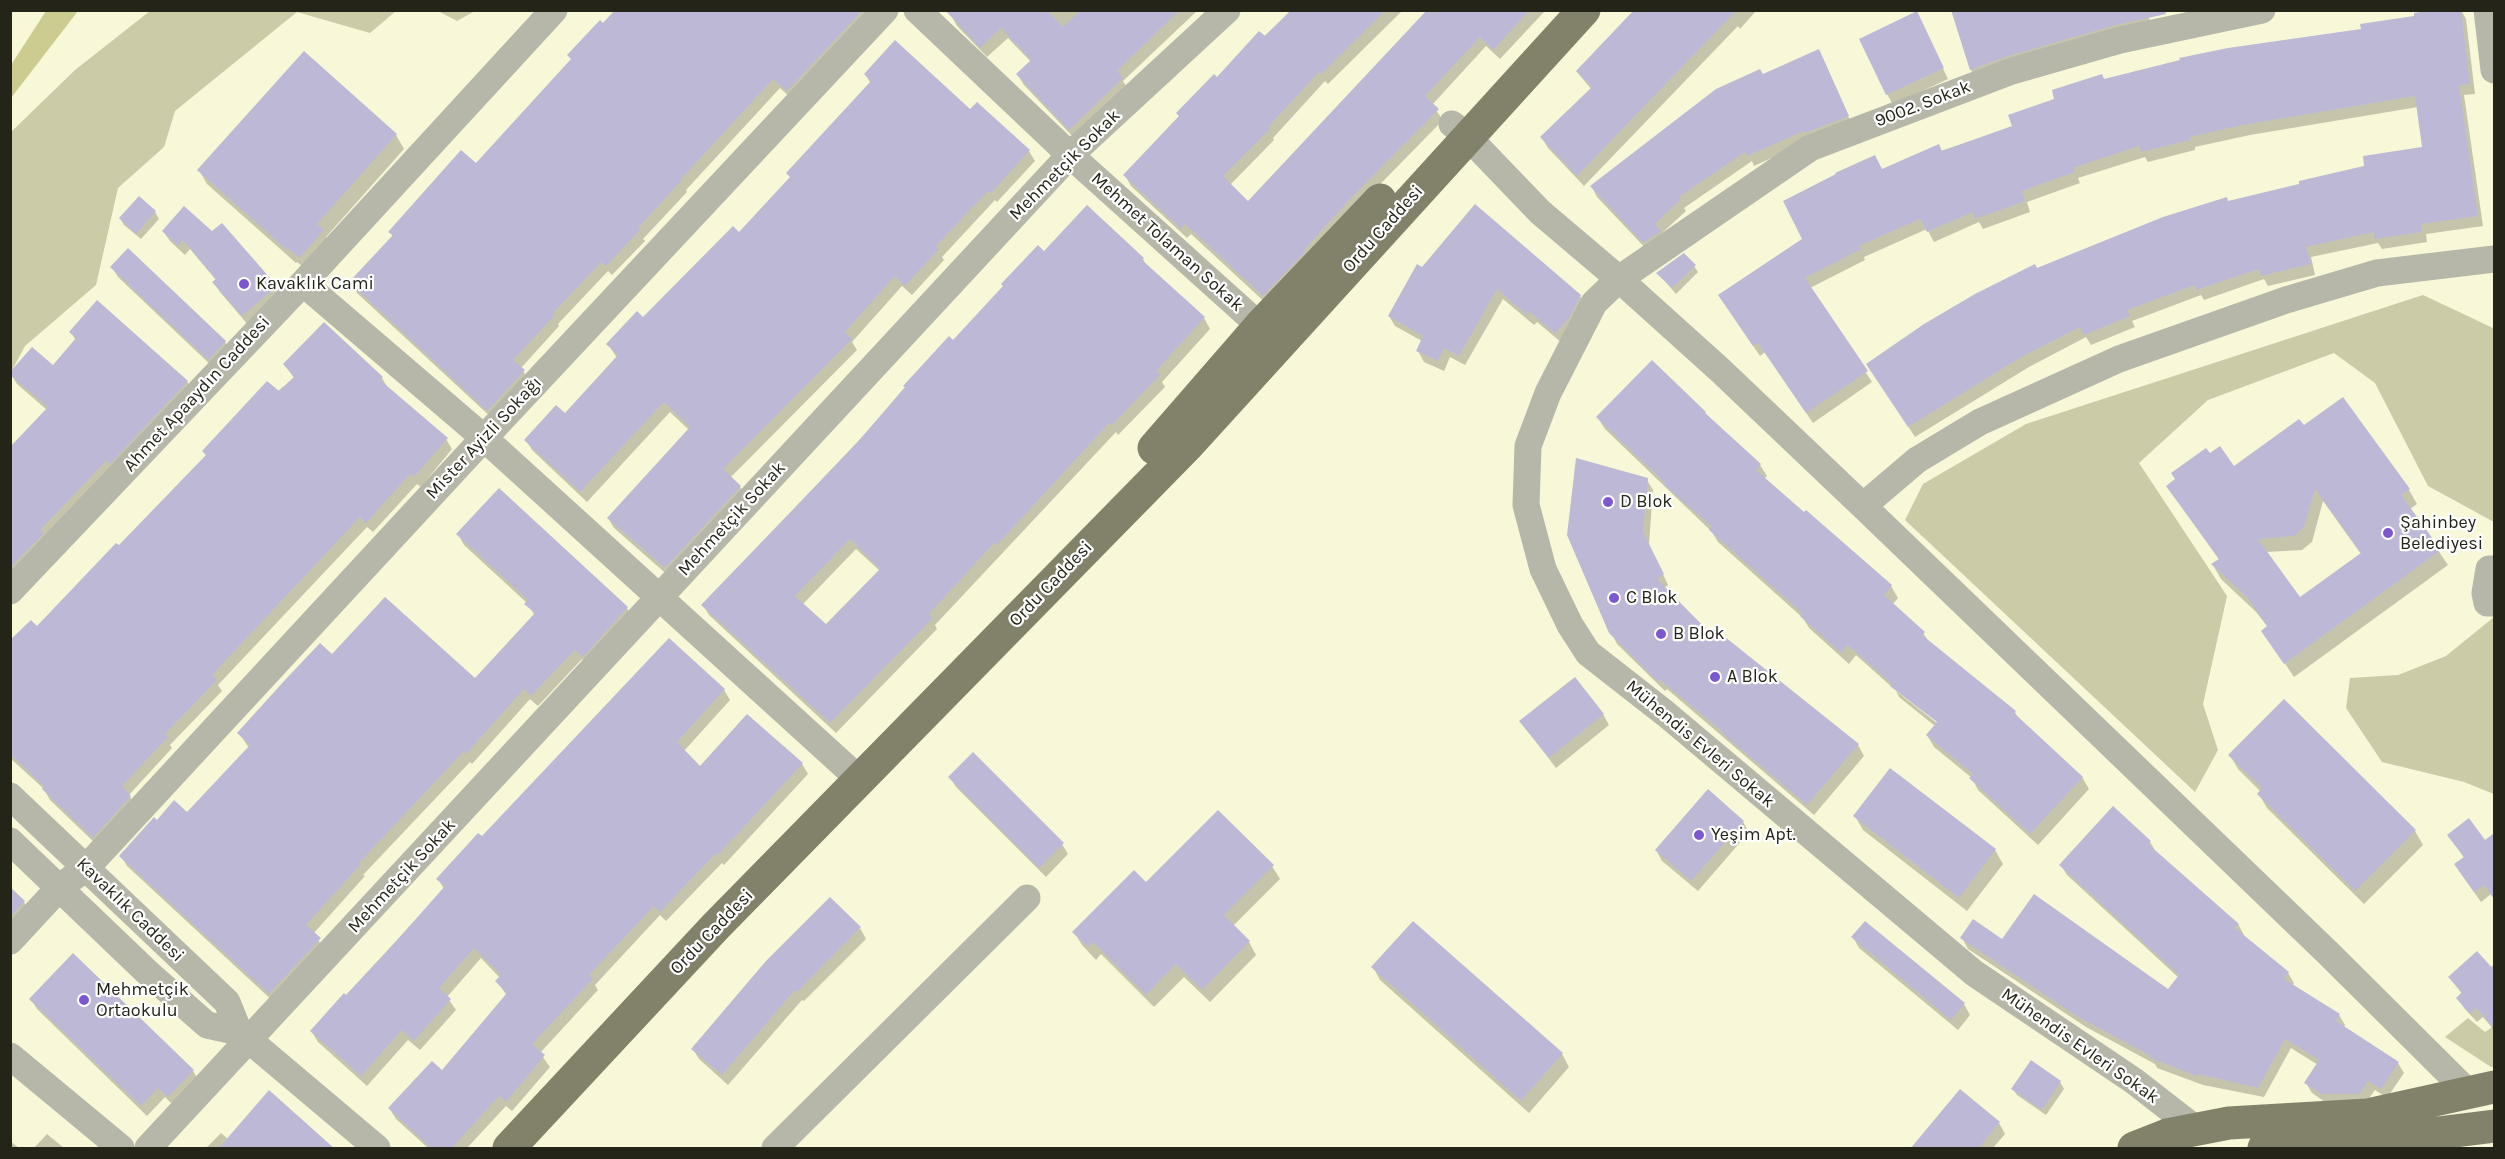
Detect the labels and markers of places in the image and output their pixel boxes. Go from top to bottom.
place label: Kavaklık Cami [256,273,374,295]
marker: Kavaklık Cami [237,277,251,291]
place label: D Blok [1620,491,1672,513]
marker: D Blok [1601,495,1615,509]
place label: Şahinbey Belediyesi [2400,512,2483,554]
marker: Şahinbey Belediyesi [2381,526,2395,540]
place label: C Blok [1626,587,1678,609]
marker: C Blok [1607,591,1621,605]
place label: B Blok [1673,623,1725,645]
marker: B Blok [1654,627,1668,641]
place label: A Blok [1727,666,1778,688]
marker: A Blok [1708,670,1722,684]
place label: Yeşim Apt. [1711,824,1796,846]
marker: Yeşim Apt. [1692,828,1706,842]
place label: Mehmetçik Ortaokulu [96,979,189,1022]
marker: Mehmetçik Ortaokulu [77,993,91,1007]

